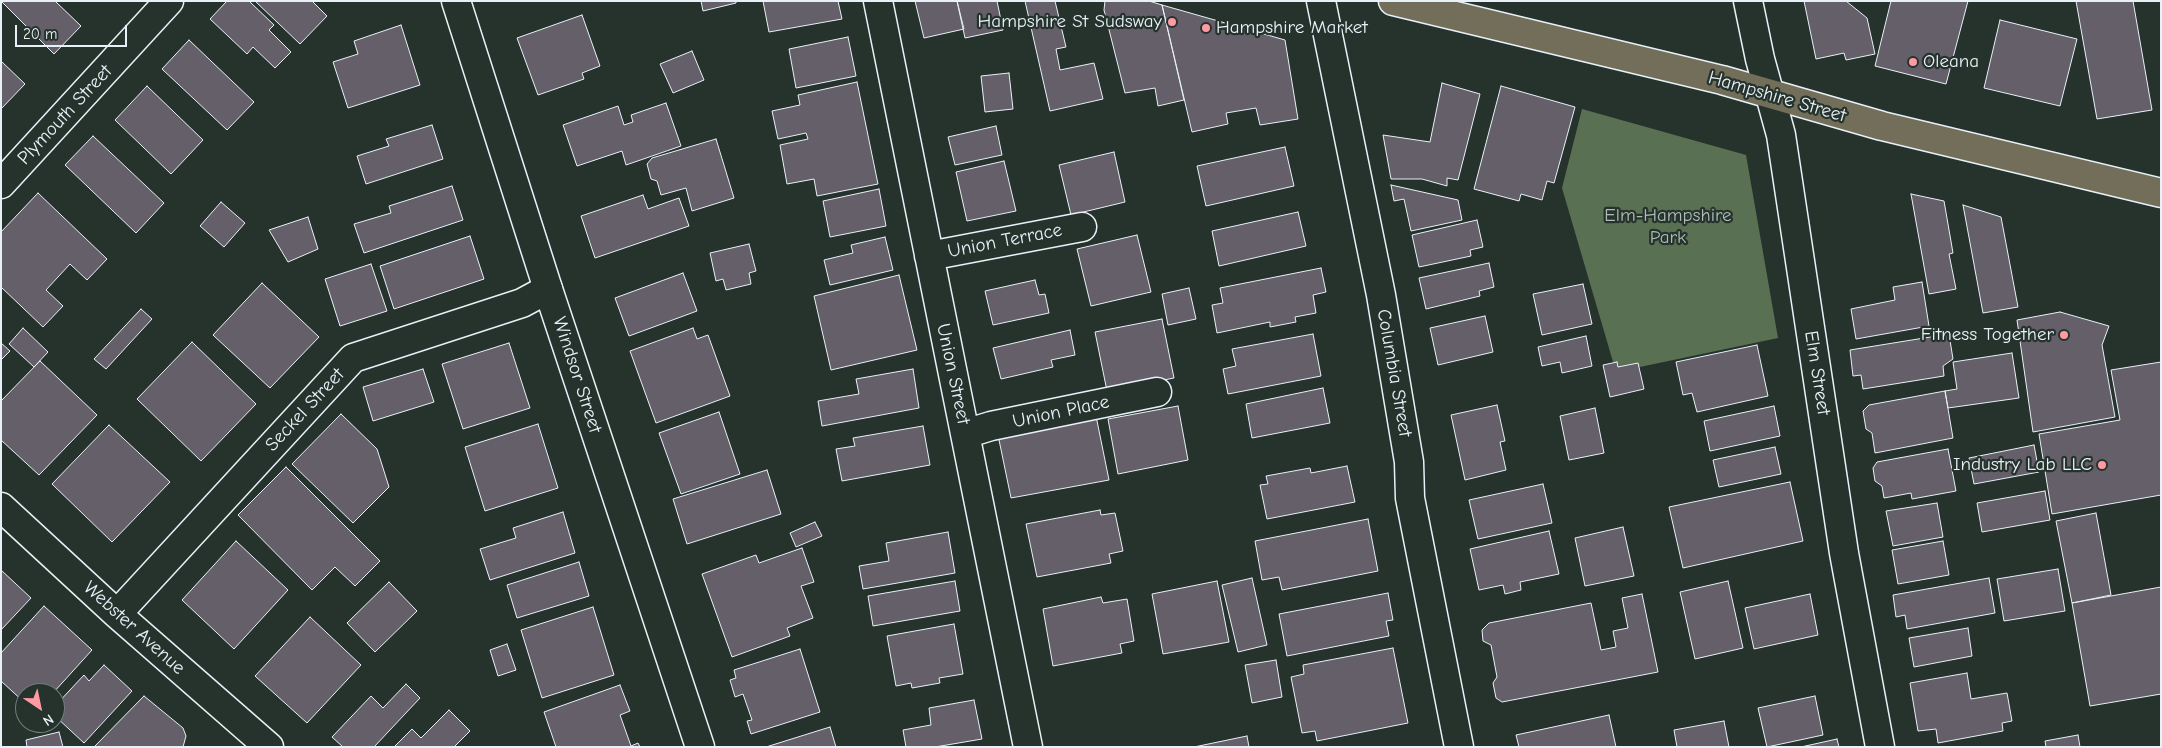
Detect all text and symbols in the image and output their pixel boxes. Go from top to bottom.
place label: Hampshire St Sudsway [978,11,1162,33]
scale bar [18,15,130,47]
marker: Hampshire St Sudsway [1166,16,1178,28]
place label: Hampshire Market [1216,17,1368,39]
marker: Hampshire Market [1200,22,1212,34]
text: 20 m [23,25,57,43]
place label: Oleana [1923,51,1979,73]
marker: Oleana [1907,56,1919,68]
street label: Plymouth Street [13,60,117,170]
street label: Hampshire Street [1705,66,1849,128]
park label: Elm-Hampshire Park [1604,205,1732,249]
street label: Union Terrace [946,219,1064,263]
street label: Columbia Street [1372,307,1416,439]
street label: Windsor Street [548,314,606,436]
street label: Union Street [931,322,975,426]
place label: Fitness Together [1921,324,2054,346]
street label: Elm Street [1799,329,1835,417]
marker: Fitness Together [2058,329,2070,341]
street label: Seckel Street [261,364,349,456]
street label: Union Place [1011,391,1111,433]
place label: Industry Lab LLC [1953,454,2092,476]
marker: Industry Lab LLC [2096,459,2108,471]
street label: Webster Avenue [79,576,189,680]
north arrow [15,683,65,733]
text: N [40,710,57,730]

